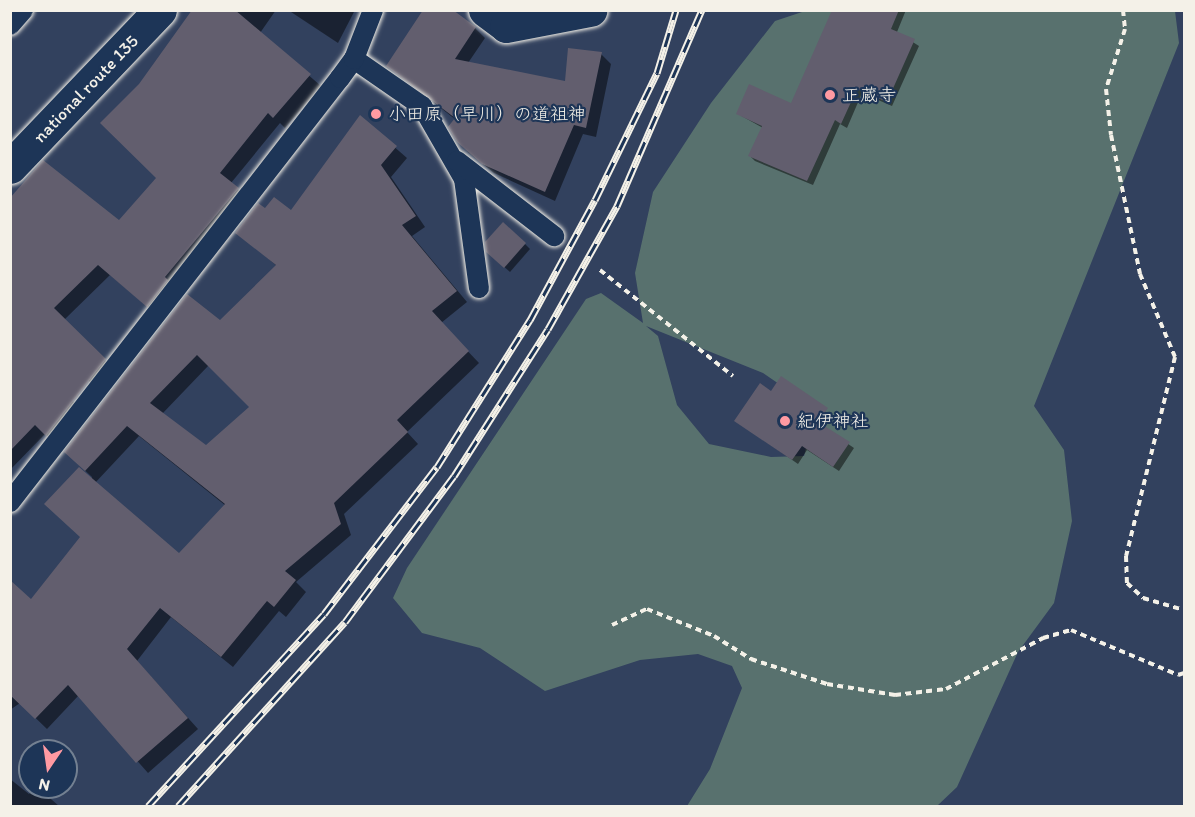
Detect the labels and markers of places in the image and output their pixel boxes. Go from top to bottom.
place label: 正蔵寺 [842,84,896,106]
marker: 正蔵寺 [823,88,837,102]
place label: 小田原（早川）の道祖神 [388,103,586,125]
marker: 小田原（早川）の道祖神 [369,107,383,121]
place label: 紀伊神社 [797,410,869,432]
marker: 紀伊神社 [778,414,792,428]

